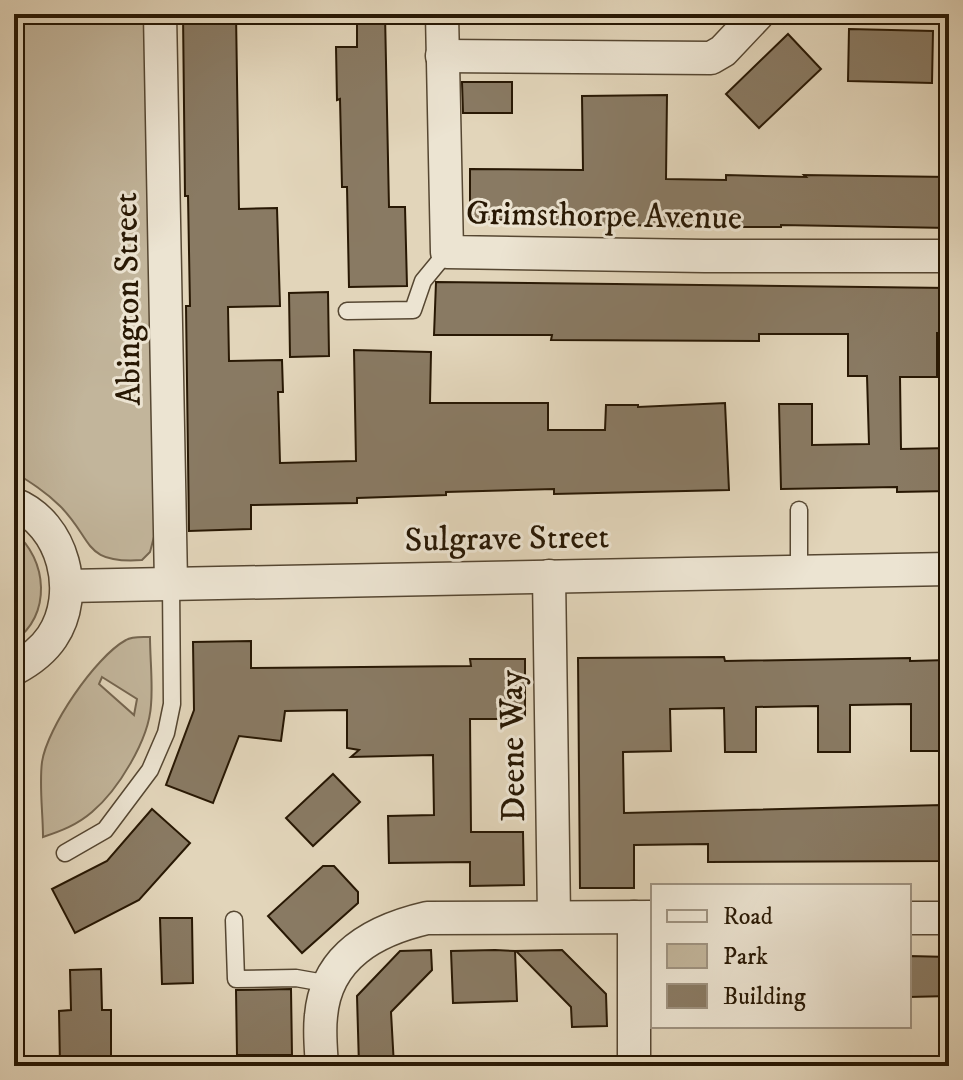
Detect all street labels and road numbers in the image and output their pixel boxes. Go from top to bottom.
street label: Abington Street [105,192,151,406]
street label: Grimsthorpe Avenue [466,193,742,239]
street label: Sulgrave Street [404,516,610,562]
street label: Deene Way [491,669,535,822]

